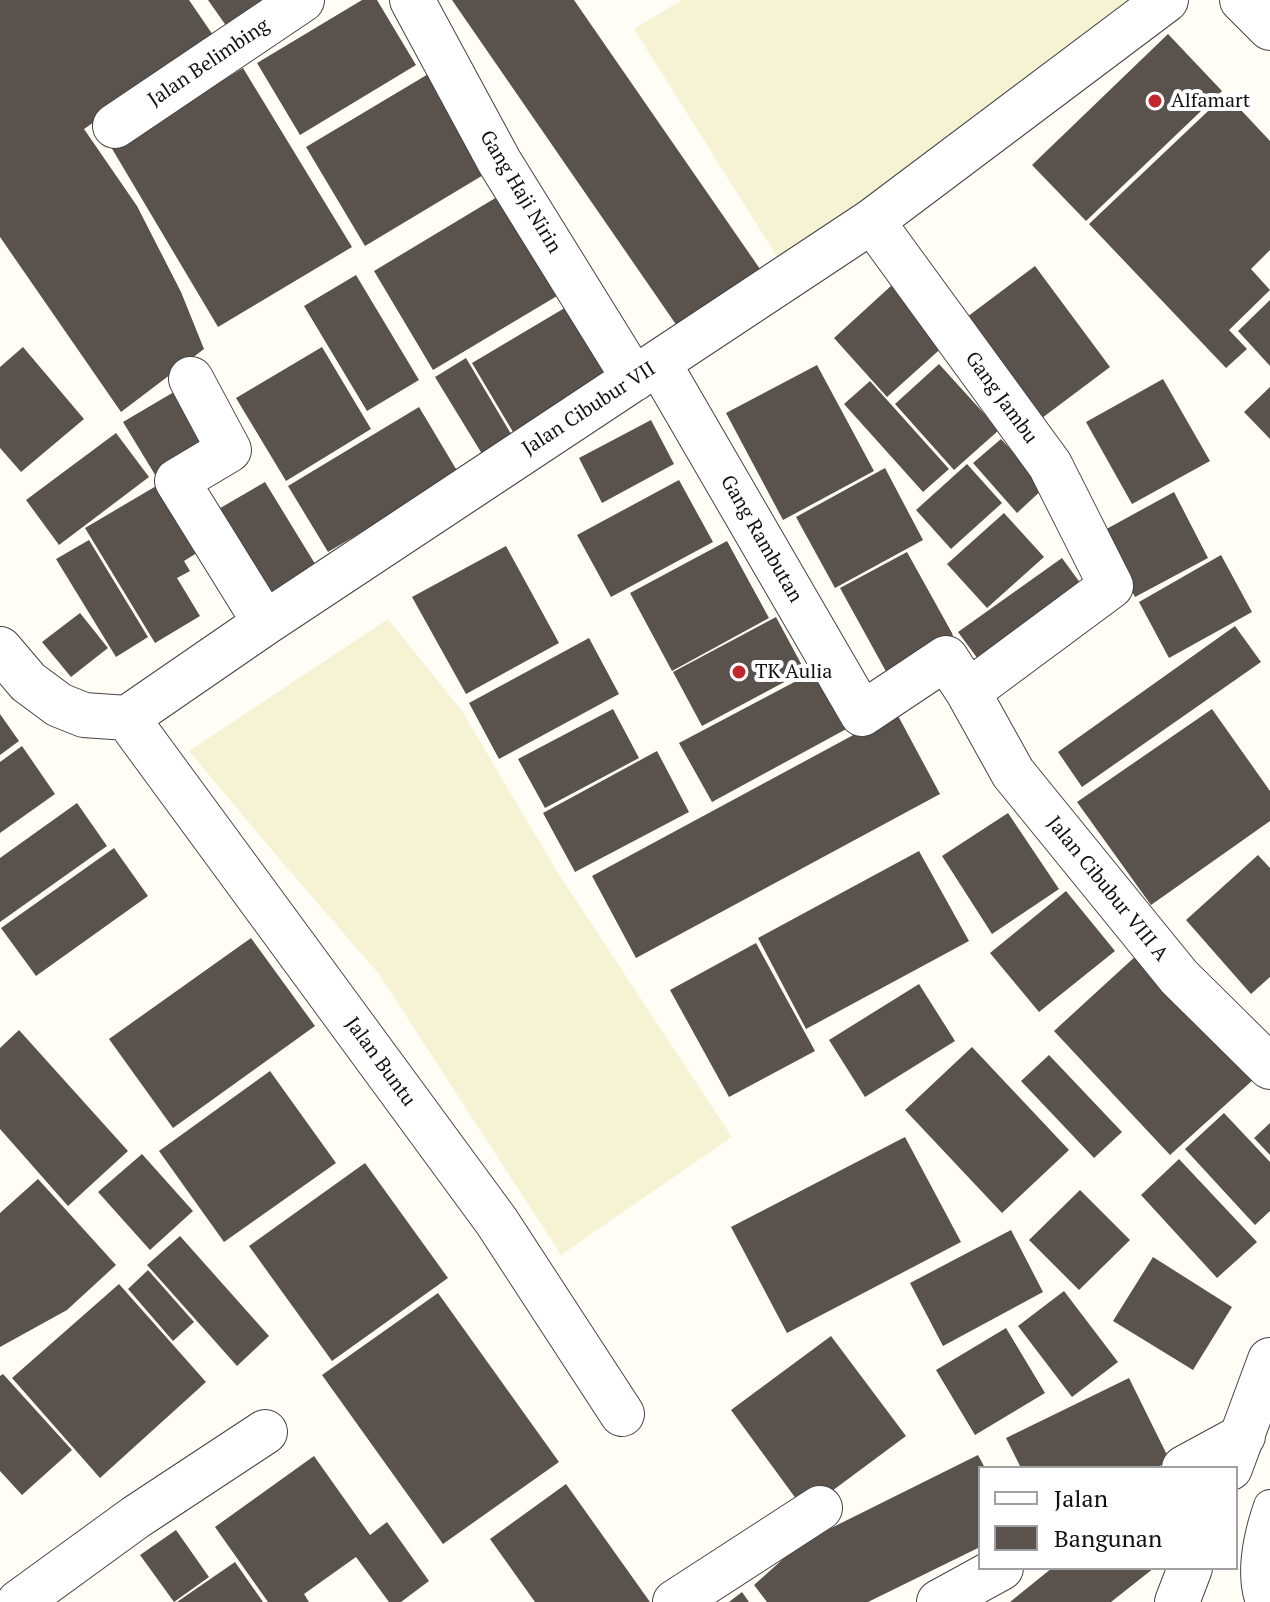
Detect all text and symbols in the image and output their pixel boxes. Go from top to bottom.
street label: Jalan Belimbing [144,14,274,112]
place label: Alfamart [1171,89,1250,113]
marker: Alfamart [1146,92,1164,110]
street label: Gang Haji Nirin [474,126,566,258]
street label: Gang Jambu [960,347,1042,449]
street label: Jalan Cibubur VII [518,357,660,461]
street label: Gang Rambutan [715,471,807,607]
place label: TK Aulia [755,660,832,684]
marker: TK Aulia [730,663,748,681]
street label: Jalan Cibubur VIII A [1041,812,1173,966]
street label: Jalan Buntu [340,1013,420,1111]
legend [978,1466,1238,1570]
text: Jalan [1054,1482,1108,1514]
text: Bangunan [1054,1522,1162,1554]

